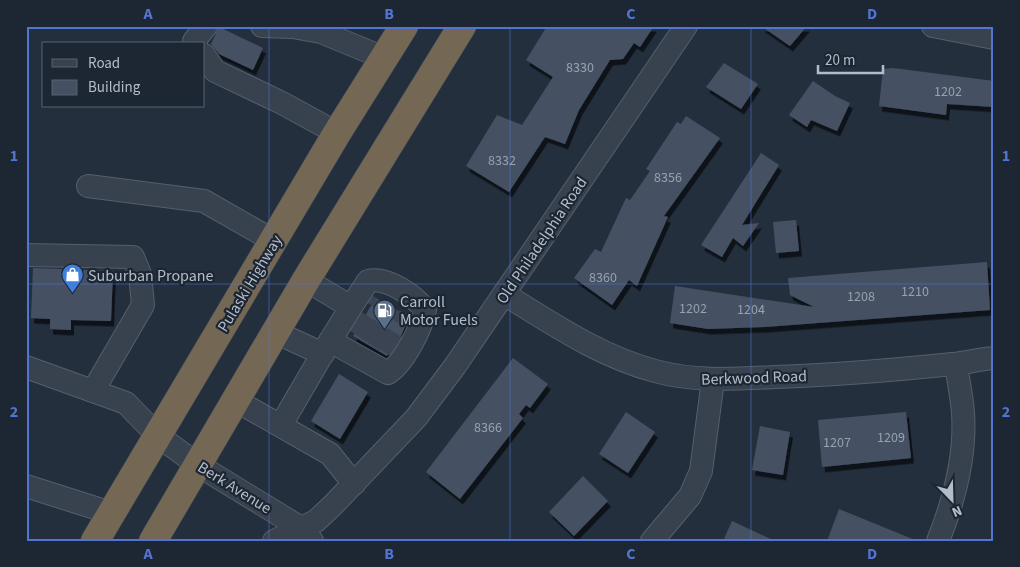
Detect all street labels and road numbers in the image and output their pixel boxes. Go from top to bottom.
street label: Old Philadelphia Road [491,173,593,308]
street label: Pulaski Highway [212,230,288,336]
street label: Berkwood Road [701,365,807,391]
street label: Berk Avenue [193,456,276,519]

